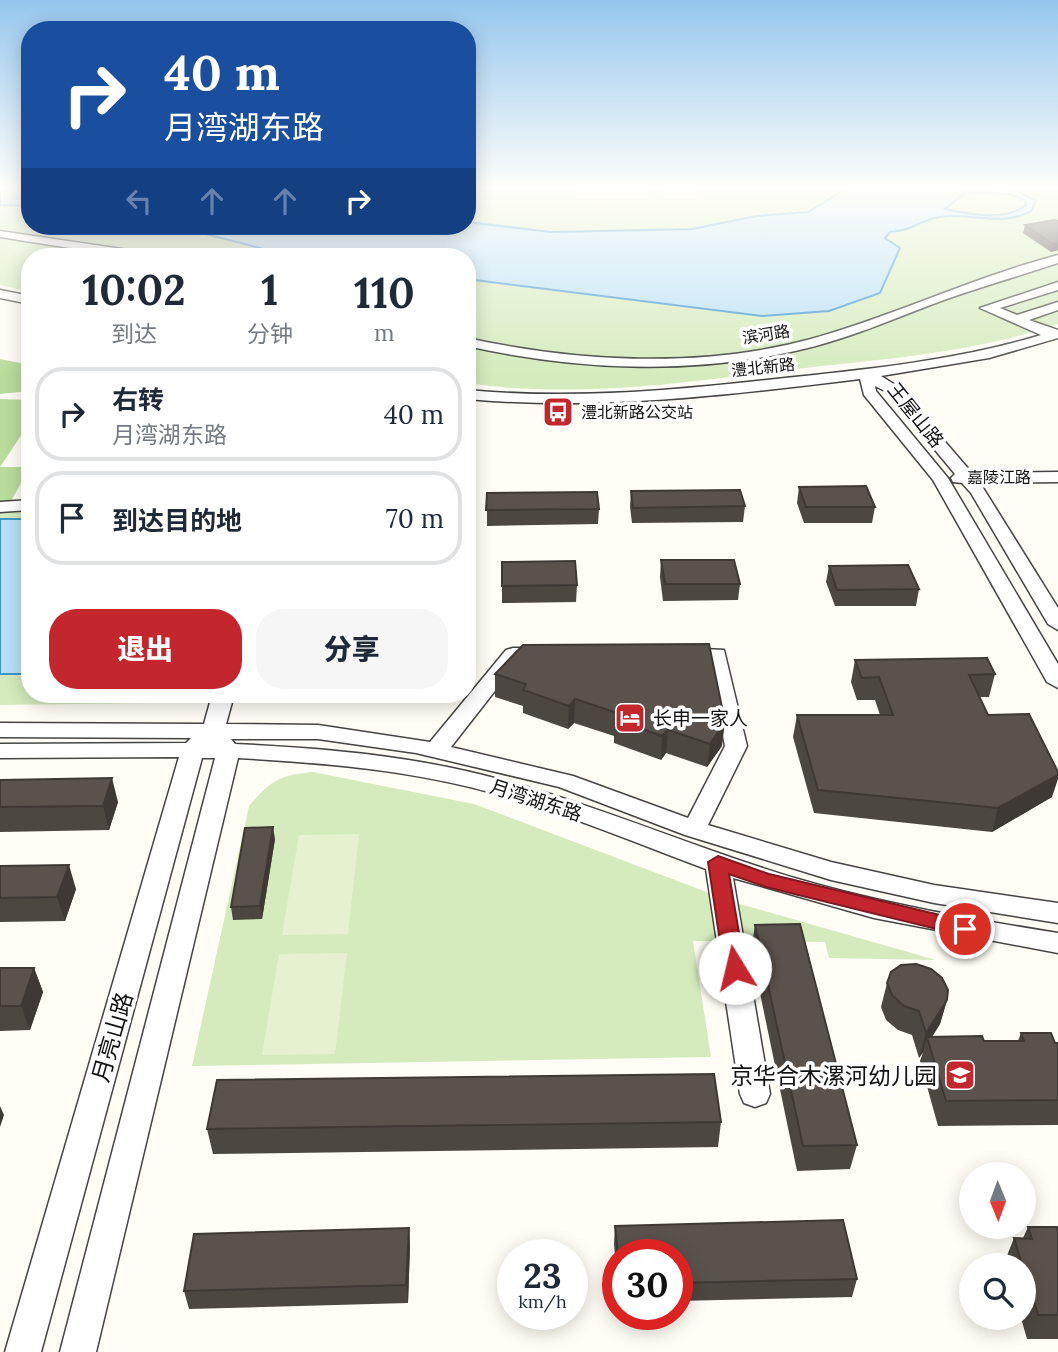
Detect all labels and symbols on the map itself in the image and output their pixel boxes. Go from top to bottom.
street label: 滨河路 [741,320,791,348]
street label: 澧北新路 [730,354,796,380]
street label: 王屋山路 [883,378,949,452]
bus stop icon: 澧北新路公交站 [541,395,575,429]
place label: 澧北新路公交站 [581,402,693,422]
street label: 嘉陵江路 [967,467,1031,487]
hotel icon: 长申一家人 [613,701,647,735]
place label: 长申一家人 [653,706,748,730]
street label: 月湾湖东路 [487,774,585,826]
pin [935,899,995,959]
position arrow [698,931,772,1005]
street label: 月亮山路 [85,989,139,1085]
school or university icon: 京华合木漯河幼儿园 [943,1058,977,1092]
place label: 京华合木漯河幼儿园 [730,1061,937,1090]
north arrow [959,1162,1036,1239]
speed limit sign: 30 [602,1239,693,1330]

